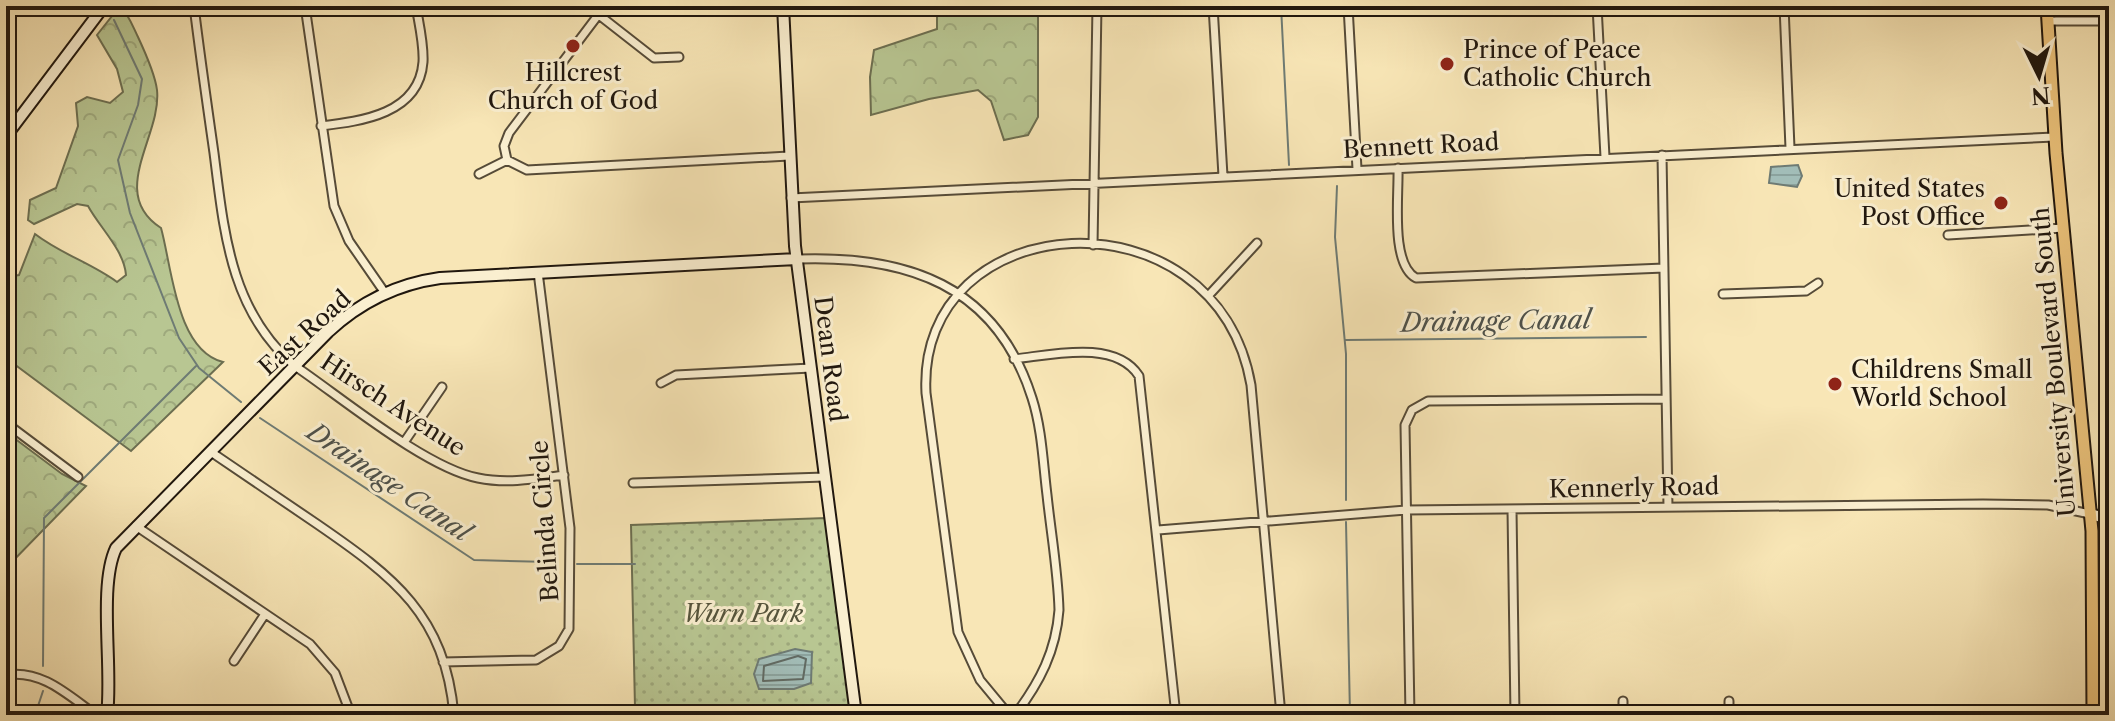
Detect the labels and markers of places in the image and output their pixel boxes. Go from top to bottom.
place label: Prince of Peace Catholic Church [1463,35,1652,92]
marker: Hillcrest Church of God [564,37,582,55]
marker: Prince of Peace Catholic Church [1438,55,1456,73]
place label: Hillcrest Church of God [488,58,659,115]
place label: United States Post Office [1834,174,1985,231]
marker: United States Post Office [1992,194,2010,212]
place label: Childrens Small World School [1850,355,2032,412]
marker: Childrens Small World School [1826,375,1844,393]

